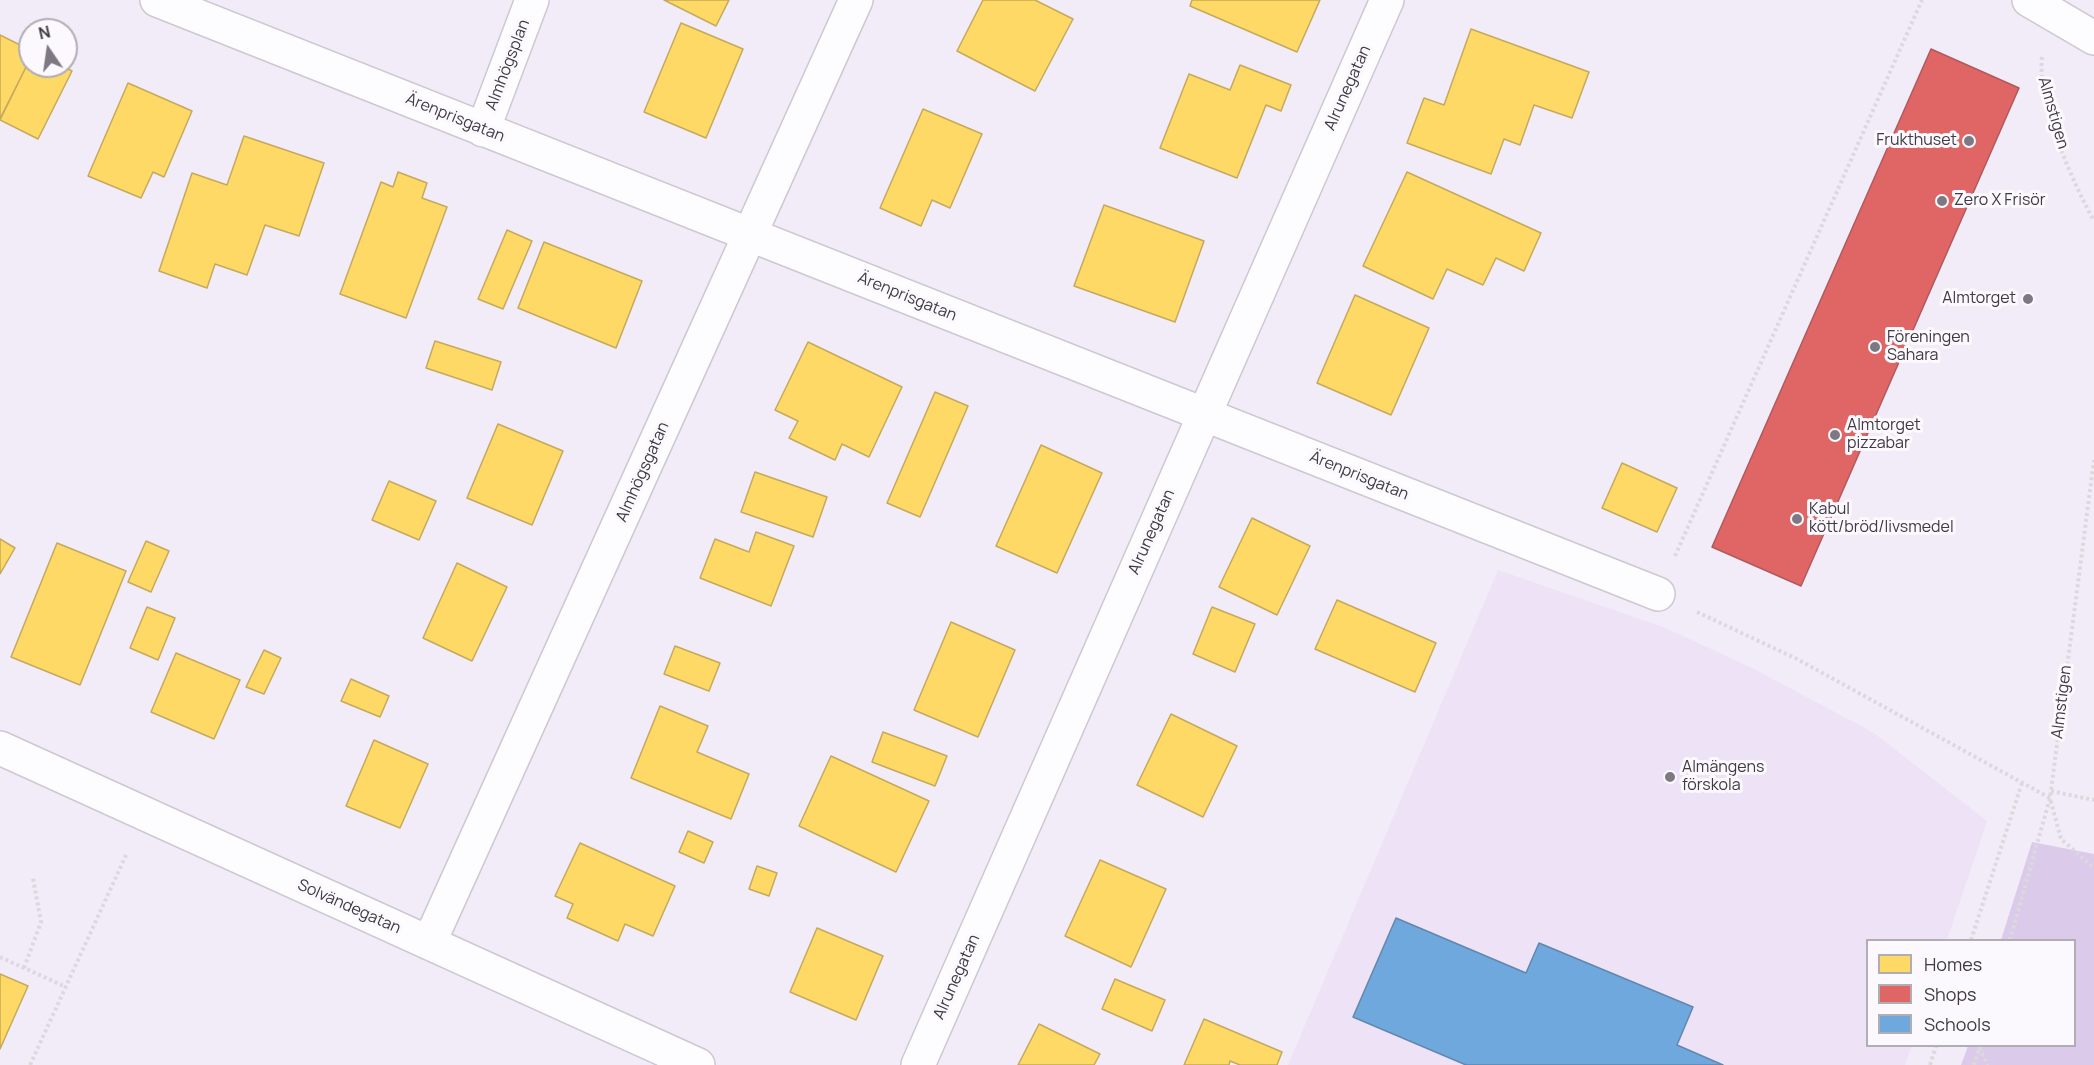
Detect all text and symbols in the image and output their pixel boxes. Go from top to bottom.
street label: Almhögsplan [482,17,534,113]
north arrow [18,18,78,78]
text: N [36,20,52,44]
street label: Alrunegatan [1321,42,1375,134]
street label: Almstigen [2034,75,2072,151]
street label: Ärenprisgatan [403,89,507,147]
place label: Frukthuset [1876,131,1957,151]
marker: Frukthuset [1962,134,1976,148]
place label: Zero X Frisör [1954,191,2046,211]
marker: Zero X Frisör [1935,194,1949,208]
street label: Ärenprisgatan [855,268,959,326]
place label: Almtorget [1942,289,2016,309]
marker: Almtorget [2021,292,2035,306]
place label: Föreningen Sahara [1887,328,1970,366]
marker: Föreningen Sahara [1868,340,1882,354]
place label: Almtorget pizzabar [1847,416,1921,454]
street label: Almhögsgatan [612,419,674,525]
marker: Almtorget pizzabar [1828,428,1842,442]
street label: Ärenprisgatan [1307,447,1411,505]
street label: Alrunegatan [1125,486,1179,578]
place label: Kabul kött/bröd/livsmedel [1809,500,1954,538]
marker: Kabul kött/bröd/livsmedel [1790,512,1804,526]
street label: Almstigen [2048,664,2076,740]
place label: Almängens förskola [1682,758,1764,796]
marker: Almängens förskola [1663,770,1677,784]
street label: Solvändegatan [294,876,404,938]
street label: Alrunegatan [930,931,984,1023]
legend [1866,939,2076,1047]
text: Homes [1924,952,1982,976]
text: Shops [1924,982,1976,1006]
text: Schools [1924,1012,1991,1036]

